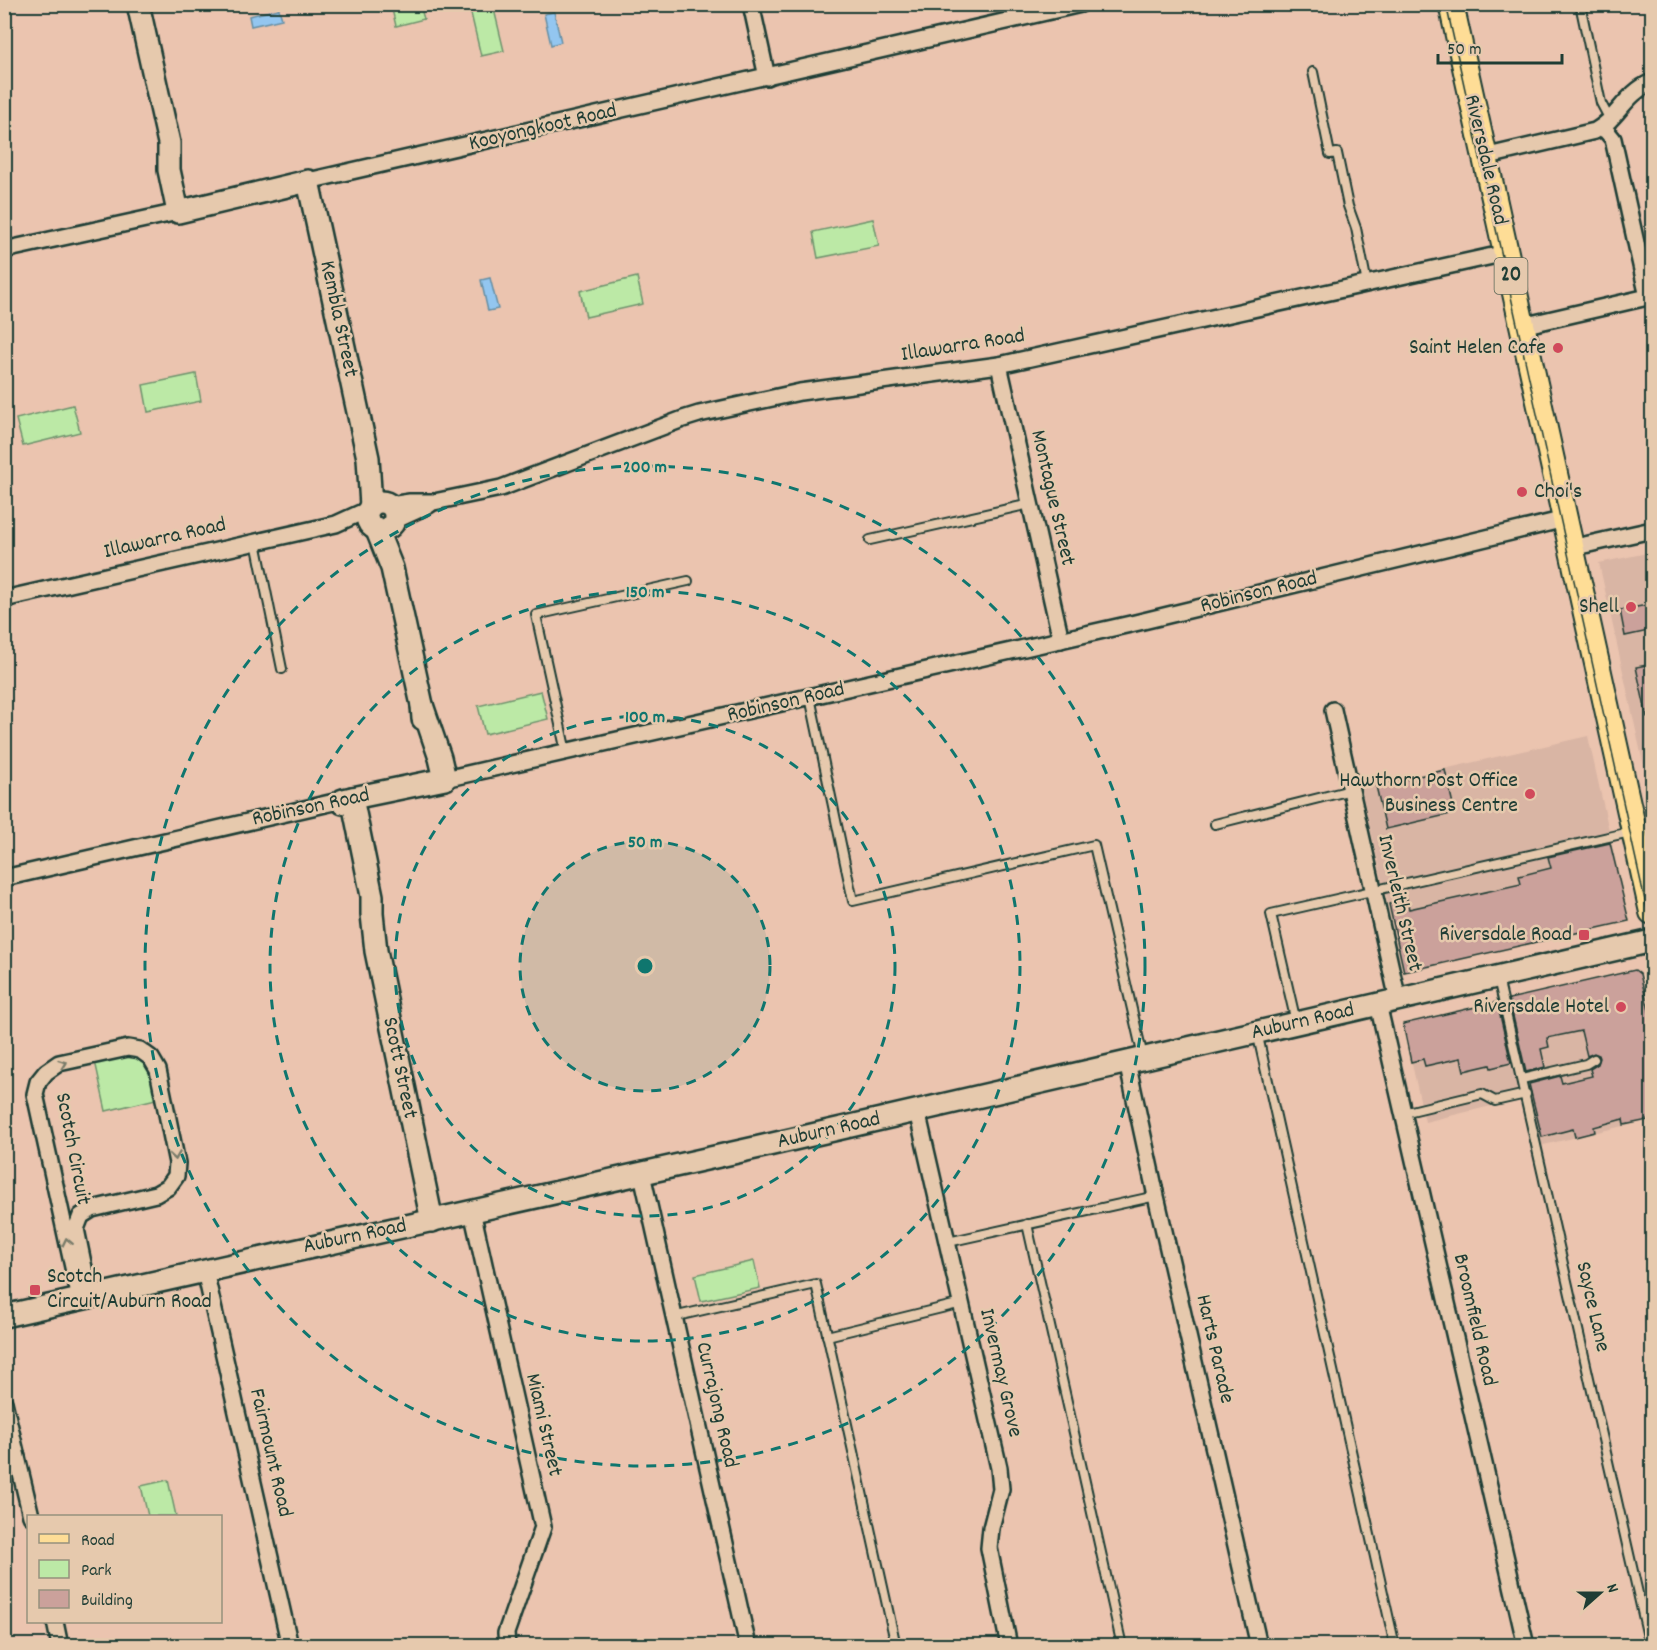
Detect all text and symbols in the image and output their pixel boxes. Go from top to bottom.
scale bar [1438,27,1562,65]
text: 50 m [1447,38,1482,63]
street label: Riversdale Road [1455,92,1515,228]
street label: Kooyongkoot Road [466,96,620,160]
street label: Kembla Street [311,258,365,380]
road number: 20 [1494,258,1528,294]
street label: Illawarra Road [899,321,1027,371]
place label: Saint Helen Cafe [1409,333,1546,364]
marker: Saint Helen Cafe [1551,341,1565,355]
street label: Montague Street [1021,427,1083,569]
text: 200 m [623,456,667,481]
place label: Choi's [1534,477,1582,508]
marker: Choi's [1515,485,1529,499]
street label: Illawarra Road [101,510,229,568]
street label: Robinson Road [1197,563,1321,623]
text: 150 m [626,581,664,606]
place label: Shell [1579,592,1619,623]
marker: Shell [1624,600,1638,614]
street label: Robinson Road [724,674,848,732]
text: 100 m [625,706,665,731]
place label: Hawthorn Post Office Business Centre [1339,766,1518,822]
street label: Robinson Road [249,780,373,836]
marker: Hawthorn Post Office Business Centre [1523,787,1537,801]
text: 50 m [628,831,662,856]
street label: Inverleith Street [1368,831,1430,975]
place label: Riversdale Road [1439,920,1572,951]
marker: Riversdale Road [1577,928,1591,942]
centre of rings [635,956,655,976]
place label: Riversdale Hotel [1473,992,1609,1023]
street label: Auburn Road [1248,995,1358,1049]
marker: Riversdale Hotel [1614,1000,1628,1014]
street label: Scott Street [373,1014,425,1122]
one-way arrow [57,1058,67,1071]
street label: Scotch Circuit [46,1090,98,1208]
street label: Auburn Road [774,1104,884,1158]
one-way arrow [169,1151,181,1161]
street label: Auburn Road [300,1211,410,1263]
one-way arrow [62,1237,75,1247]
street label: Broomfield Road [1444,1251,1504,1389]
street label: Sayce Lane [1567,1259,1617,1355]
place label: Scotch Circuit/Auburn Road [47,1262,212,1318]
marker: Scotch Circuit/Auburn Road [28,1283,42,1297]
street label: Harts Parade [1186,1291,1242,1407]
street label: Invermay Grove [970,1306,1030,1440]
street label: Currajong Road [686,1339,746,1471]
street label: Miami Street [516,1370,570,1480]
street label: Fairmount Road [240,1386,300,1520]
legend [27,1515,222,1623]
text: Road [81,1529,115,1554]
text: Park [81,1559,112,1584]
north arrow [1570,1563,1630,1623]
text: N [1600,1581,1624,1596]
text: Building [81,1589,133,1614]

